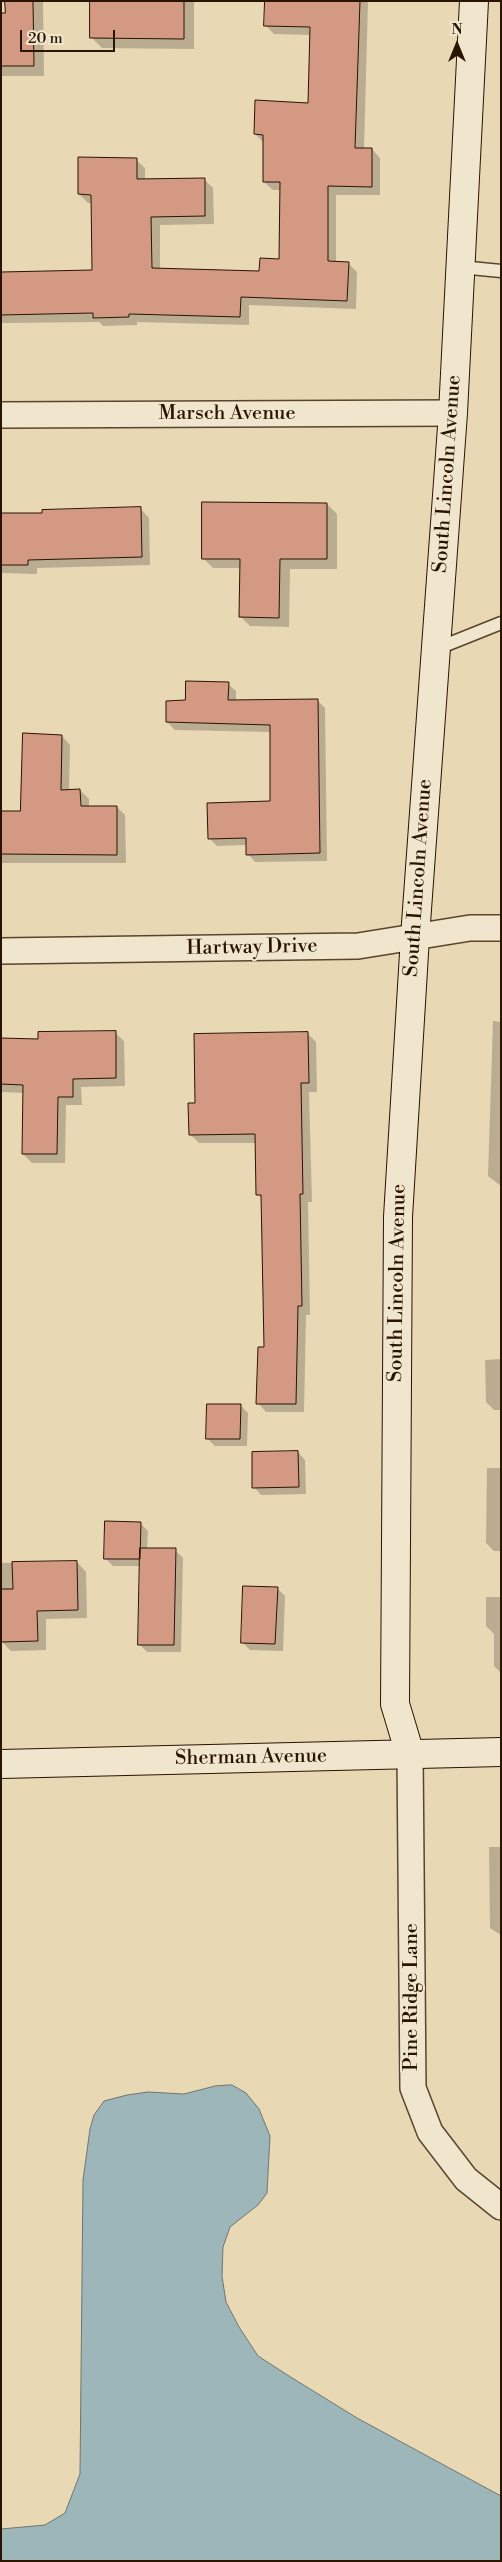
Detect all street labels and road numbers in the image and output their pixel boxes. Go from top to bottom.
street label: South Lincoln Avenue [429,374,467,574]
street label: Marsch Avenue [158,402,296,426]
street label: South Lincoln Avenue [400,778,438,978]
street label: Hartway Drive [186,935,318,961]
street label: South Lincoln Avenue [384,1184,412,1382]
street label: Sherman Avenue [175,1745,327,1771]
street label: Pine Ridge Lane [400,1923,424,2071]

